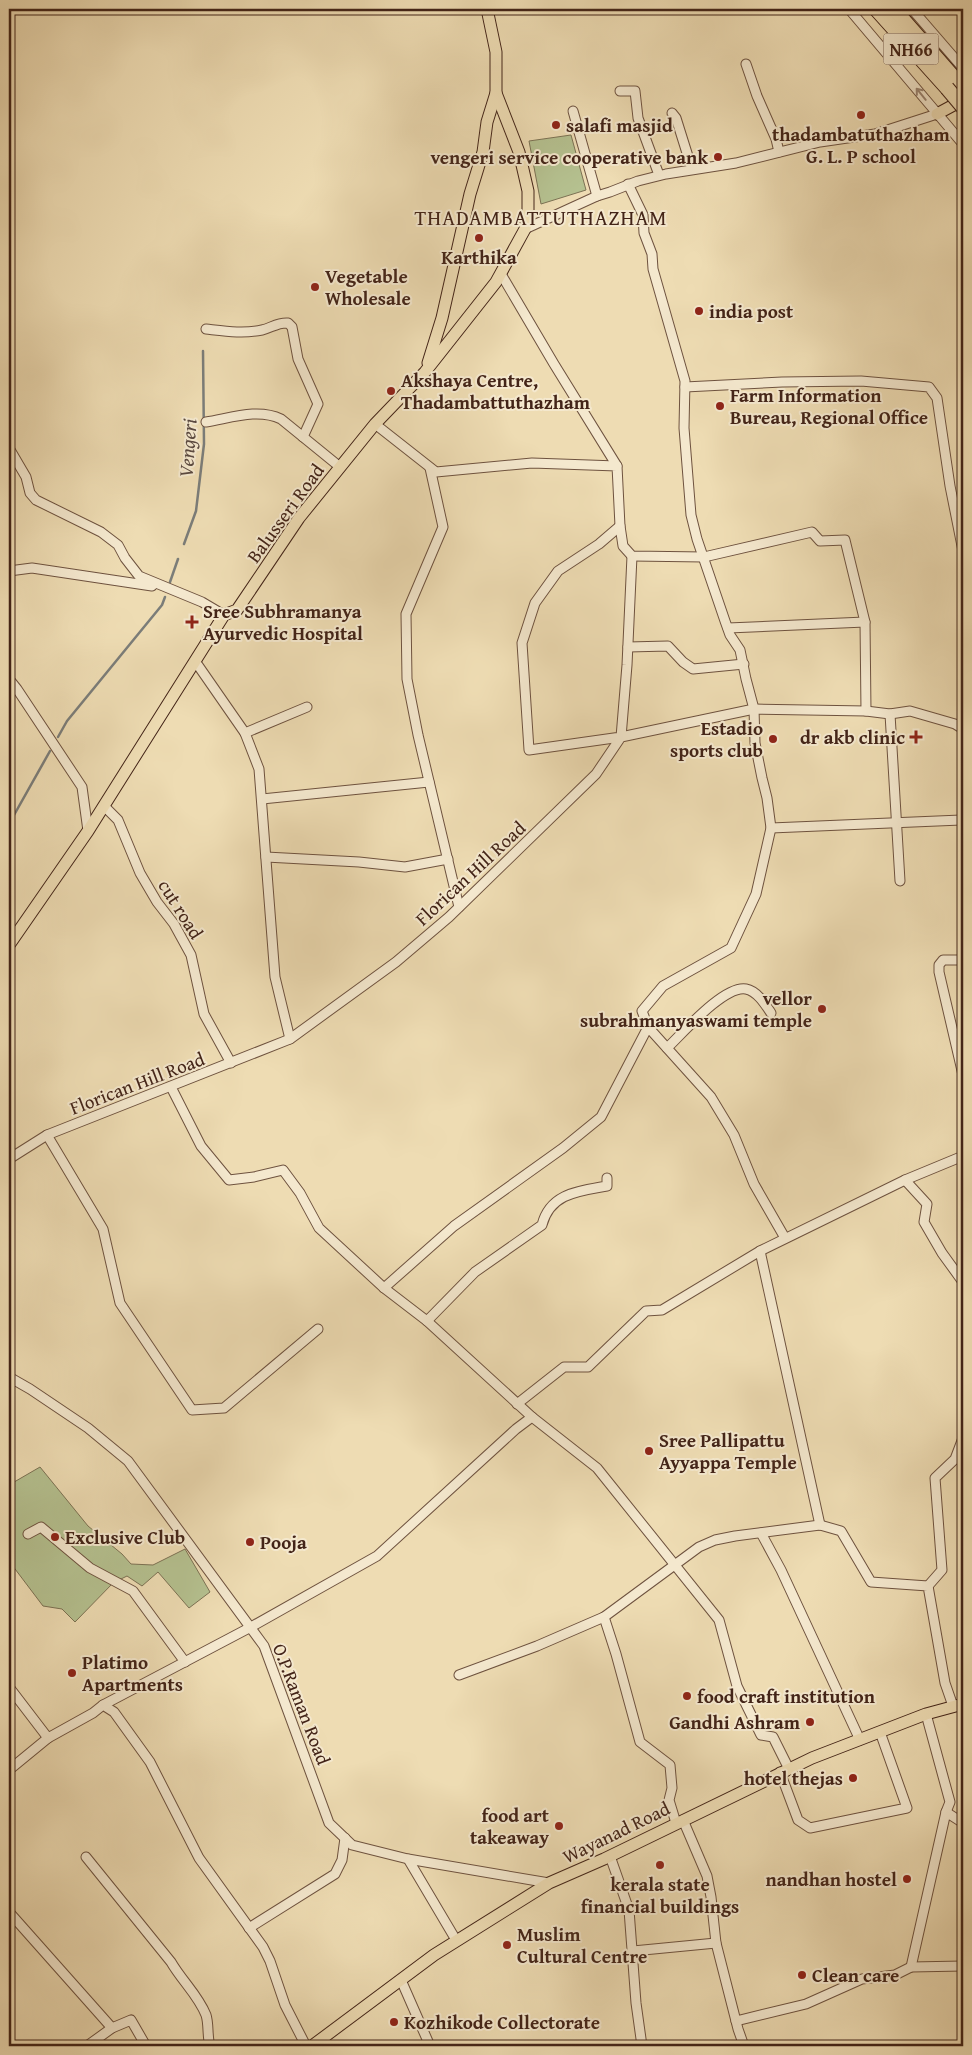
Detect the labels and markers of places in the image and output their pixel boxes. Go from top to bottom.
marker: thadambatuthazham G. L. P school [855,109,867,121]
place label: salafi masjid [566,111,673,139]
marker: salafi masjid [550,119,562,131]
place label: thadambatuthazham G. L. P school [772,120,951,170]
place label: vengeri service cooperative bank [430,143,708,171]
marker: vengeri service cooperative bank [712,151,724,163]
marker: Karthika [473,232,485,244]
place label: Karthika [441,243,517,271]
place label: Vegetable Wholesale [325,262,411,312]
marker: Vegetable Wholesale [309,281,321,293]
place label: india post [709,297,794,325]
marker: india post [693,305,705,317]
place label: Akshaya Centre, Thadambattuthazham [401,366,591,416]
place label: Farm Information Bureau, Regional Office [730,381,928,431]
marker: Akshaya Centre, Thadambattuthazham [385,385,397,397]
marker: Farm Information Bureau, Regional Office [714,400,726,412]
place label: Sree Subhramanya Ayurvedic Hospital [203,597,363,647]
marker: Sree Subhramanya Ayurvedic Hospital [185,615,199,629]
place label: Estadio sports club [670,714,763,764]
place label: dr akb clinic [800,723,905,751]
marker: dr akb clinic [909,730,923,744]
marker: Estadio sports club [767,733,779,745]
place label: vellor subrahmanyaswami temple [580,984,812,1034]
marker: vellor subrahmanyaswami temple [816,1003,828,1015]
place label: Sree Pallipattu Ayyappa Temple [659,1426,797,1476]
marker: Sree Pallipattu Ayyappa Temple [643,1445,655,1457]
place label: Exclusive Club [65,1523,185,1551]
place label: Pooja [260,1528,307,1556]
marker: Exclusive Club [49,1531,61,1543]
marker: Pooja [244,1536,256,1548]
place label: Platimo Apartments [82,1648,183,1698]
marker: Platimo Apartments [66,1667,78,1679]
place label: food craft institution [697,1682,876,1710]
marker: food craft institution [681,1690,693,1702]
place label: Gandhi Ashram [669,1708,801,1736]
marker: Gandhi Ashram [804,1716,816,1728]
place label: hotel thejas [744,1764,843,1792]
marker: hotel thejas [847,1772,859,1784]
place label: food art takeaway [470,1801,550,1851]
marker: food art takeaway [553,1820,565,1832]
marker: kerala state financial buildings [654,1859,666,1871]
place label: nandhan hostel [766,1865,897,1893]
place label: kerala state financial buildings [581,1870,739,1920]
marker: nandhan hostel [901,1873,913,1885]
place label: Muslim Cultural Centre [517,1920,647,1970]
marker: Muslim Cultural Centre [501,1939,513,1951]
place label: Clean care [812,1961,899,1989]
marker: Clean care [796,1969,808,1981]
place label: Kozhikode Collectorate [404,2008,600,2036]
marker: Kozhikode Collectorate [388,2016,400,2028]

